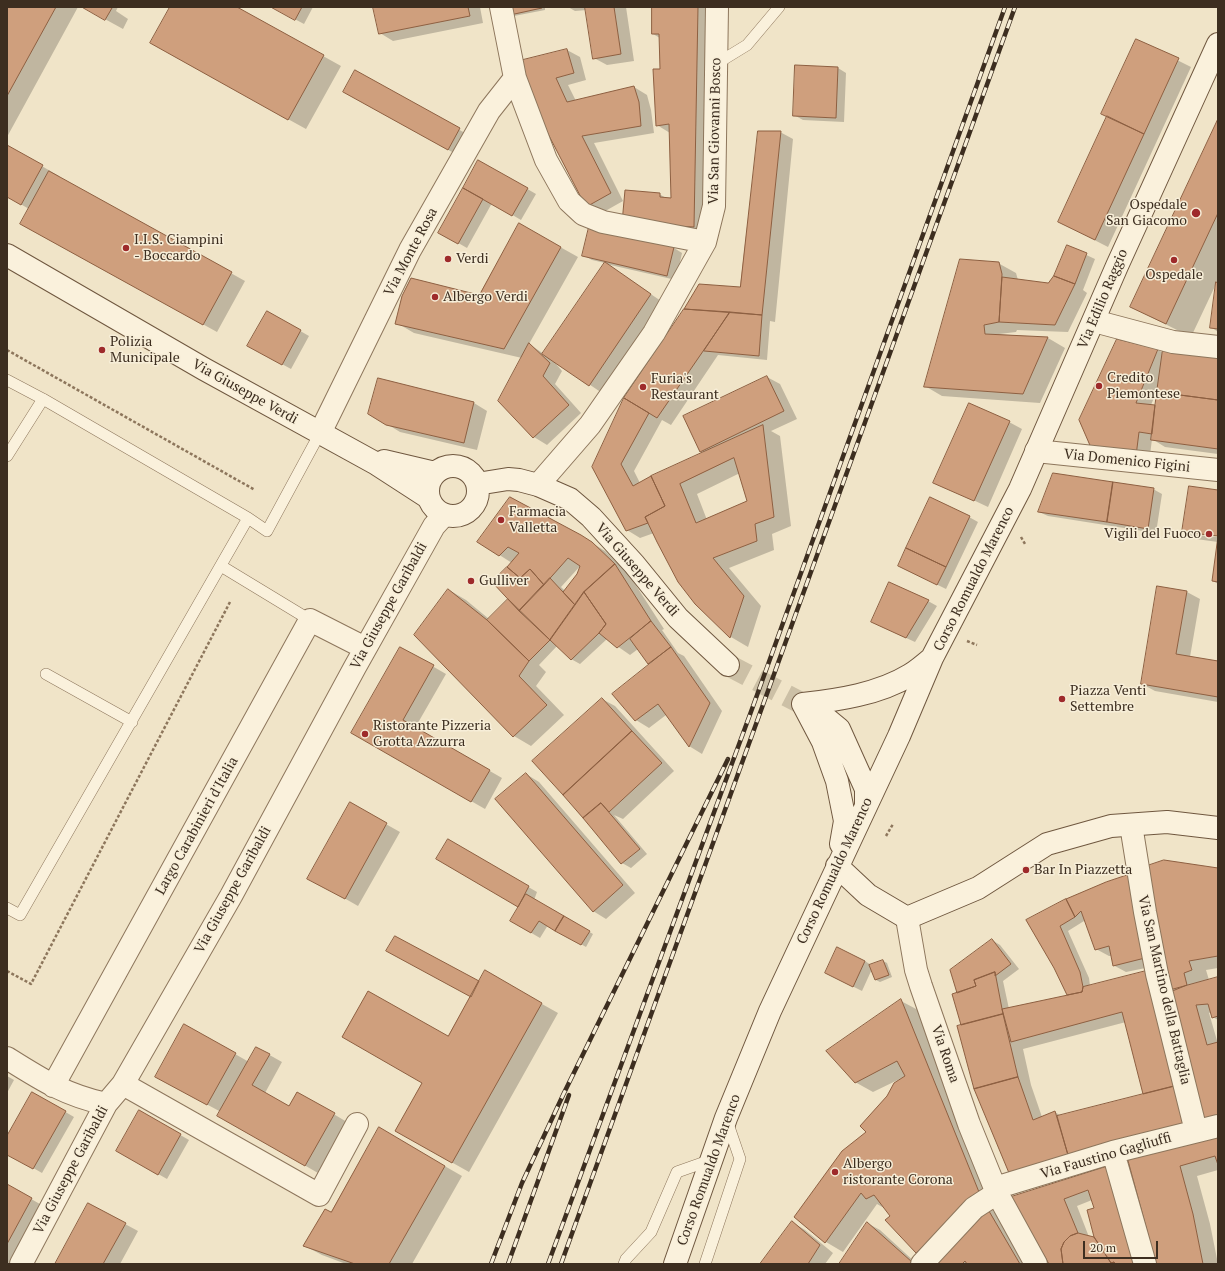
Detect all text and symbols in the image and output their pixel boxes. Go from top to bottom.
street label: Via San Giovanni Bosco [705,57,725,205]
place label: Ospedale San Giacomo [1106,197,1187,230]
street label: Via Monte Rosa [381,205,441,299]
marker: Ospedale San Giacomo [1190,207,1202,219]
place label: I.I.S. Ciampini - Boccardo [134,232,224,264]
marker: I.I.S. Ciampini - Boccardo [121,243,131,253]
street label: Via Edilio Raggio [1074,247,1132,351]
place label: Verdi [456,251,489,267]
marker: Verdi [443,254,453,264]
marker: Ospedale [1169,255,1179,265]
place label: Ospedale [1145,267,1203,283]
place label: Albergo Verdi [443,289,528,305]
marker: Albergo Verdi [430,292,440,302]
place label: Polizia Municipale [110,334,180,366]
marker: Polizia Municipale [97,345,107,355]
street label: Via Giuseppe Verdi [189,356,301,428]
place label: Credito Piemontese [1107,370,1180,402]
place label: Furia's Restaurant [651,371,719,404]
marker: Credito Piemontese [1094,381,1104,391]
marker: Furia's Restaurant [638,382,648,392]
street label: Via Domenico Figini [1063,446,1191,476]
place label: Farmacia Valletta [509,504,566,536]
street label: Corso Romualdo Marenco [930,504,1018,654]
marker: Farmacia Valletta [496,515,506,525]
street label: Via Giuseppe Verdi [592,520,682,620]
place label: Vigili del Fuoco [1104,526,1201,542]
marker: Vigili del Fuoco [1204,529,1214,539]
street label: Via Giuseppe Garibaldi [347,540,431,672]
place label: Gulliver [479,573,529,589]
marker: Gulliver [466,576,476,586]
place label: Piazza Venti Settembre [1070,683,1147,716]
marker: Piazza Venti Settembre [1057,694,1067,704]
place label: Ristorante Pizzeria Grotta Azzurra [373,718,491,750]
marker: Ristorante Pizzeria Grotta Azzurra [360,729,370,739]
street label: Largo Carabinieri d'Italia [152,754,242,898]
street label: Corso Romualdo Marenco [794,795,876,947]
street label: Via Giuseppe Garibaldi [191,824,275,956]
place label: Bar In Piazzetta [1034,862,1132,878]
marker: Bar In Piazzetta [1021,865,1031,875]
street label: Via San Martino della Battaglia [1134,894,1194,1086]
street label: Via Roma [927,1023,963,1085]
street label: Corso Romualdo Marenco [674,1092,744,1248]
street label: Via Giuseppe Garibaldi [30,1103,112,1237]
street label: Via Faustino Gagliuffi [1038,1129,1174,1183]
place label: Albergo ristorante Corona [843,1156,953,1188]
marker: Albergo ristorante Corona [830,1167,840,1177]
scale bar [1085,1233,1160,1259]
text: 20 m [1090,1240,1116,1255]

